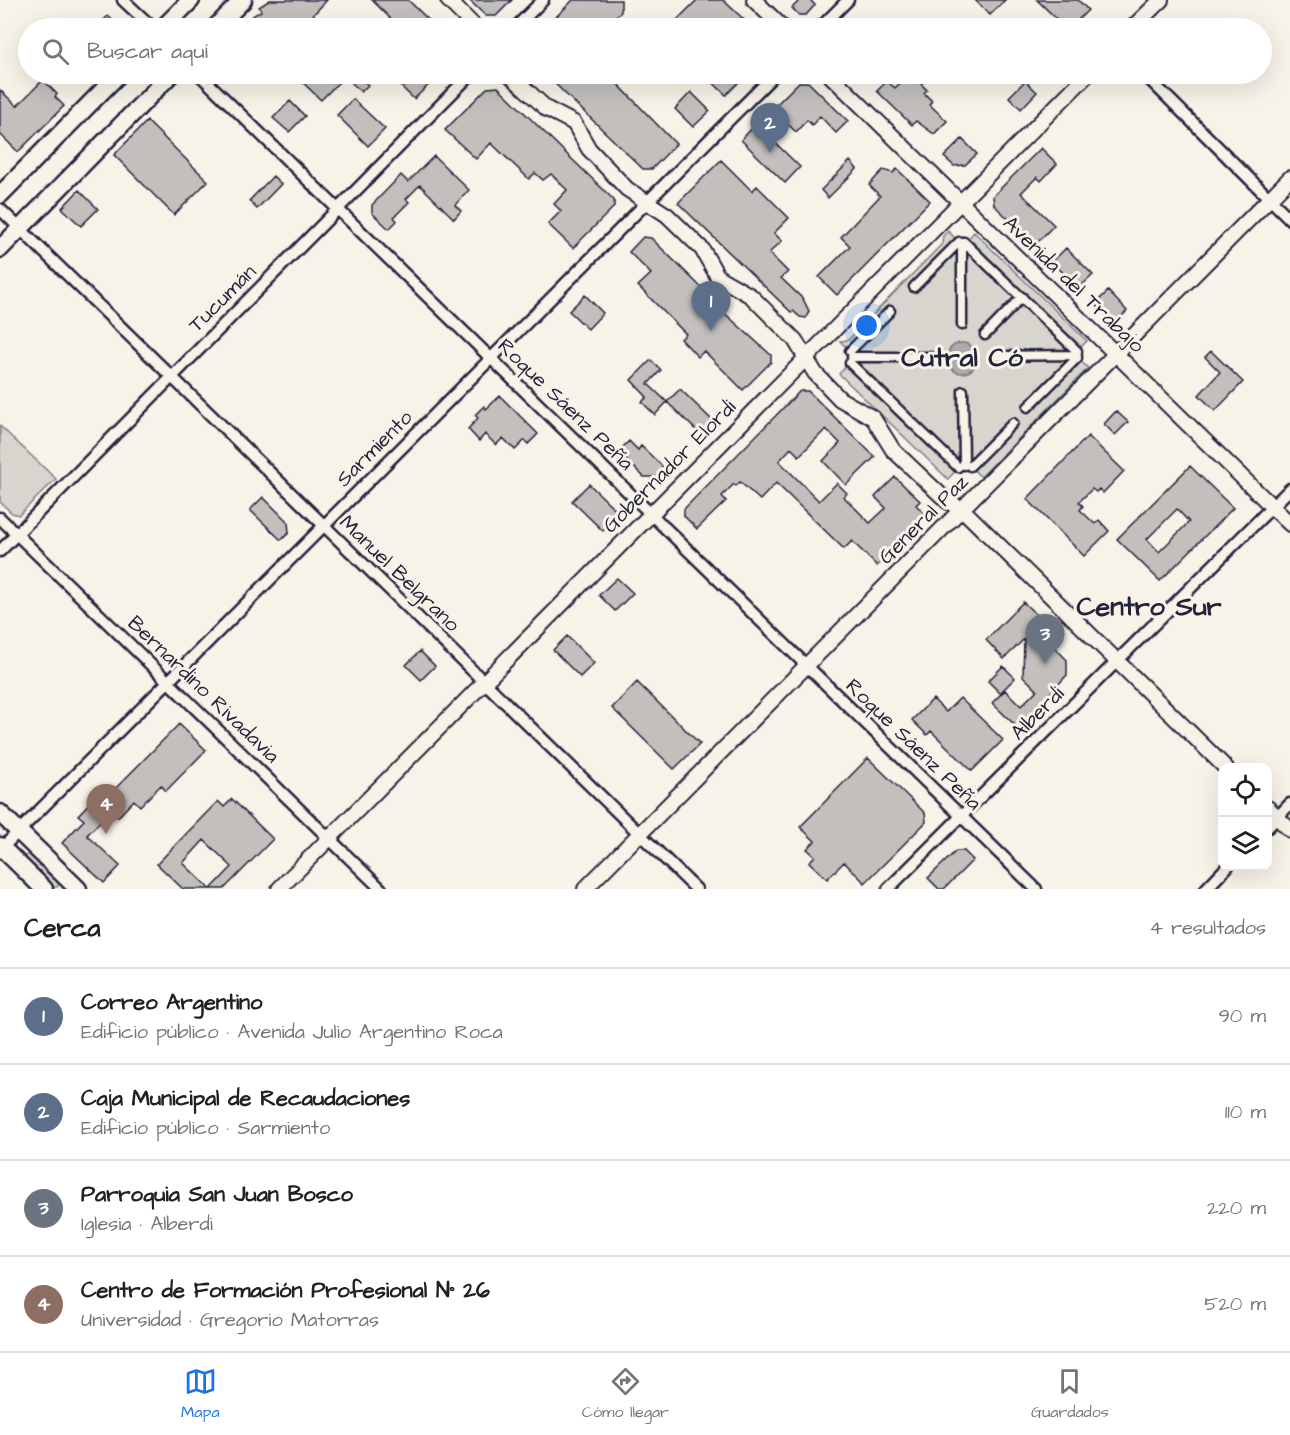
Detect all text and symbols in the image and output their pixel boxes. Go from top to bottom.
search box [18,18,1272,84]
icon: search [39,35,72,68]
text: Buscar aquí [87,36,208,67]
pin: 2 [750,104,790,153]
street label: Avenida del Trabajo [997,209,1151,360]
street label: Tucumán [182,258,263,339]
pin: 1 [692,282,730,331]
your location [852,311,881,340]
street label: Roque Sáenz Peña [491,332,640,477]
district label: Cutral Có [901,339,1024,377]
street label: Gobernador Elordi [596,393,743,540]
street label: Sarmiento [330,404,419,493]
street label: General Paz [872,468,975,571]
street label: Manuel Belgrano [332,508,466,640]
district label: Centro Sur [1077,588,1222,626]
street label: Bernardino Rivadavia [121,609,286,770]
pin: 3 [1026,614,1064,664]
street label: Roque Sáenz Peña [839,672,988,817]
street label: Alberdi [1004,680,1071,747]
map controls [1218,763,1272,871]
button: locate [1218,763,1272,817]
pin: 4 [86,784,126,834]
button: layers [1218,817,1272,871]
text: Cerca [24,910,101,946]
text: 4 resultados [1149,914,1266,942]
text: Correo Argentino [81,987,262,1018]
text: 1 [42,1002,45,1030]
text: 90 m [1218,1002,1266,1030]
text: Edificio público · Avenida Julio Argentino Roca [81,1018,503,1046]
text: Caja Municipal de Recaudaciones [81,1083,410,1114]
text: 2 [38,1098,49,1126]
text: 110 m [1225,1098,1266,1126]
text: Edificio público · Sarmiento [81,1114,330,1142]
text: Parroquia San Juan Bosco [81,1179,353,1210]
text: 3 [38,1194,49,1222]
text: 220 m [1207,1194,1266,1222]
text: Iglesia · Alberdi [81,1210,213,1238]
text: Centro de Formación Profesional N° 26 [81,1275,490,1306]
text: 4 [37,1290,50,1318]
text: 520 m [1204,1290,1266,1318]
text: Universidad · Gregorio Matorras [81,1306,379,1334]
tab: Mapa [181,1365,220,1423]
tab: Cómo llegar [582,1365,669,1423]
tab: Guardados [1031,1365,1109,1423]

